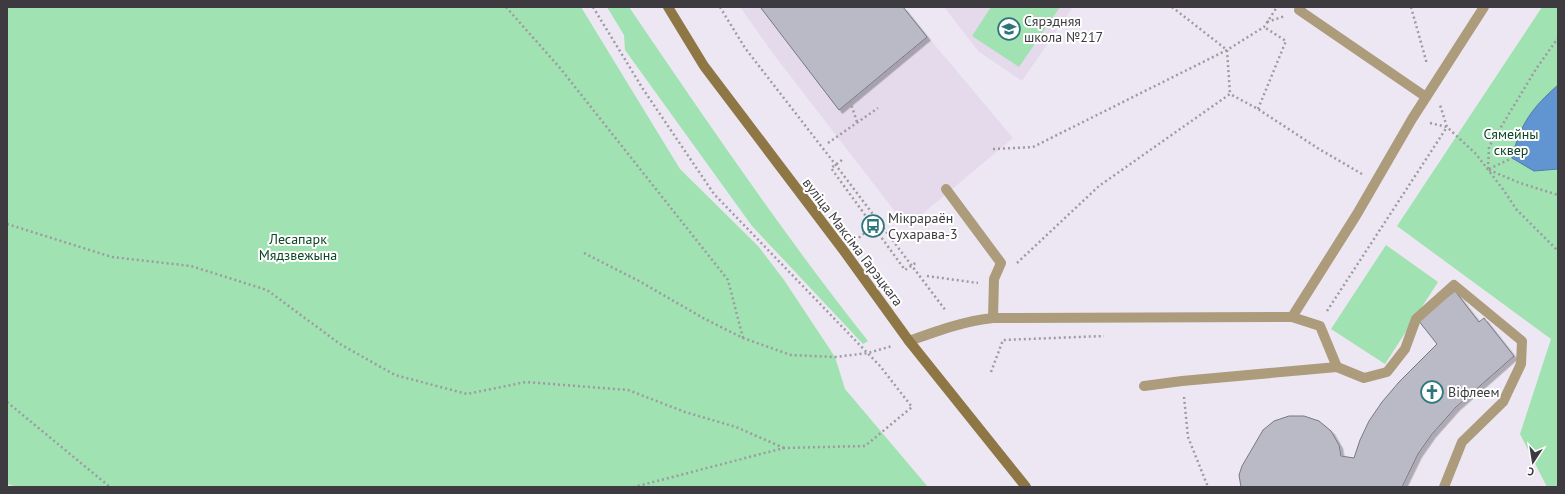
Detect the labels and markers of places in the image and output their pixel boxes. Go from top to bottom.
place label: Сярэдняя школа №217 [1024,12,1103,46]
school or university icon: Сярэдняя школа №217 [996,16,1022,42]
place label: Мікрараён Сухарава-3 [888,209,958,243]
bus stop icon: Мікрараён Сухарава-3 [860,213,886,239]
church icon: Віфлеем [1419,379,1445,405]
place label: Віфлеем [1448,383,1500,401]

